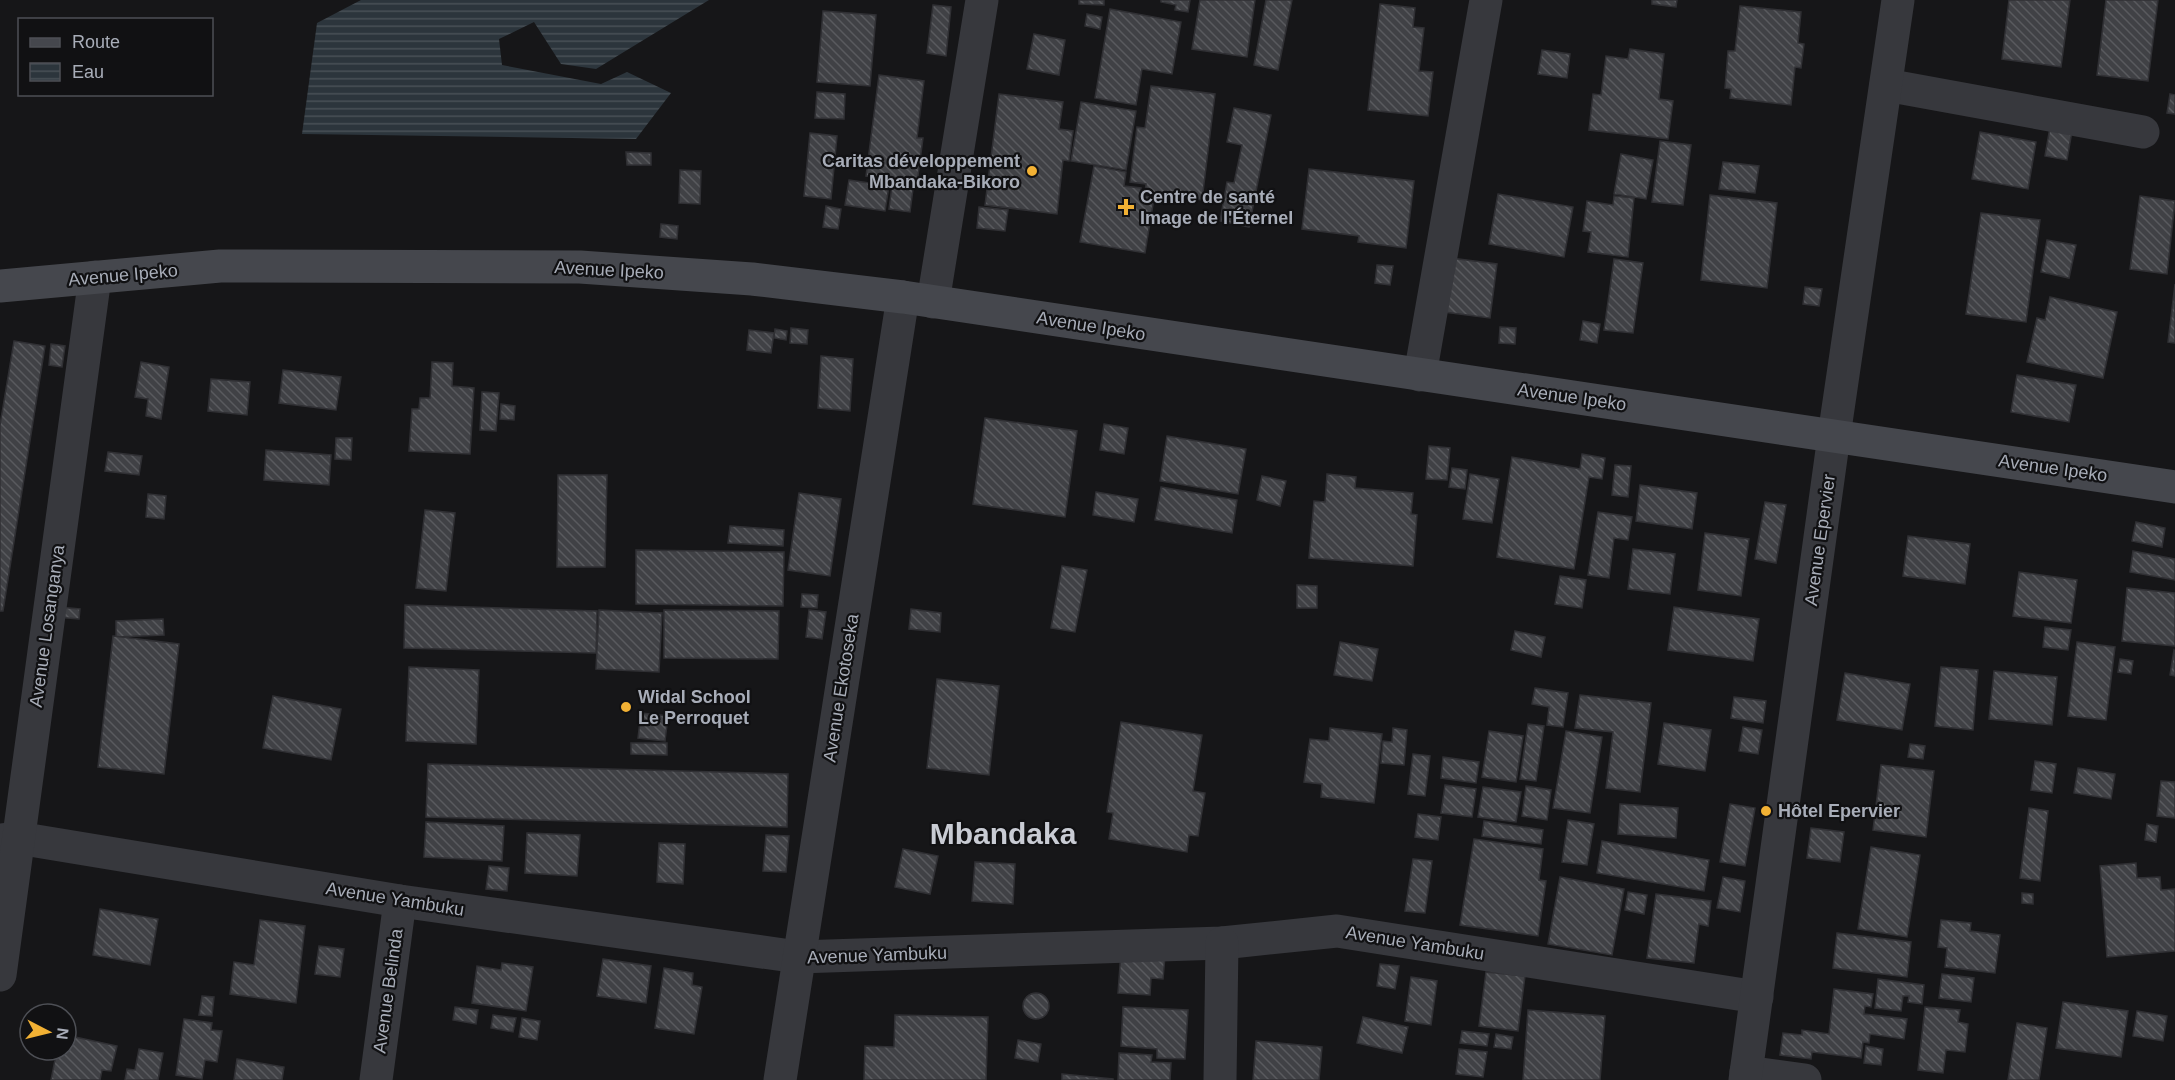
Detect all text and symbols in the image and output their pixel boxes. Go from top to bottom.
legend [18,18,213,96]
text: Route [72,32,120,52]
text: Eau [72,62,104,82]
place label: Caritas développement Mbandaka-Bikoro [822,151,1020,192]
marker: Caritas développement Mbandaka-Bikoro [1025,164,1039,178]
place label: Centre de santé Image de l'Éternel [1140,187,1293,228]
marker: Centre de santé Image de l'Éternel [1117,198,1135,216]
street label: Avenue Ipeko [554,257,664,283]
street label: Avenue Ipeko [67,260,179,290]
street label: Avenue Ipeko [1035,308,1147,344]
street label: Avenue Ipeko [1516,379,1628,415]
street label: Avenue Ipeko [1997,450,2109,486]
street label: Avenue Epervier [1801,473,1839,607]
street label: Avenue Losanganya [26,543,68,709]
street label: Avenue Ekotoseka [819,611,863,764]
place label: Widal School Le Perroquet [638,687,751,728]
marker: Widal School Le Perroquet [619,700,633,714]
place label: Hôtel Epervier [1778,801,1900,821]
marker: Hôtel Epervier [1759,804,1773,818]
district label: Mbandaka [930,817,1077,850]
street label: Avenue Yambuku [324,878,466,920]
street label: Avenue Yambuku [1344,922,1486,964]
street label: Avenue Belinda [369,926,407,1055]
street label: Avenue Yambuku [807,943,947,967]
north arrow [18,1002,78,1062]
text: N [53,1027,72,1041]

